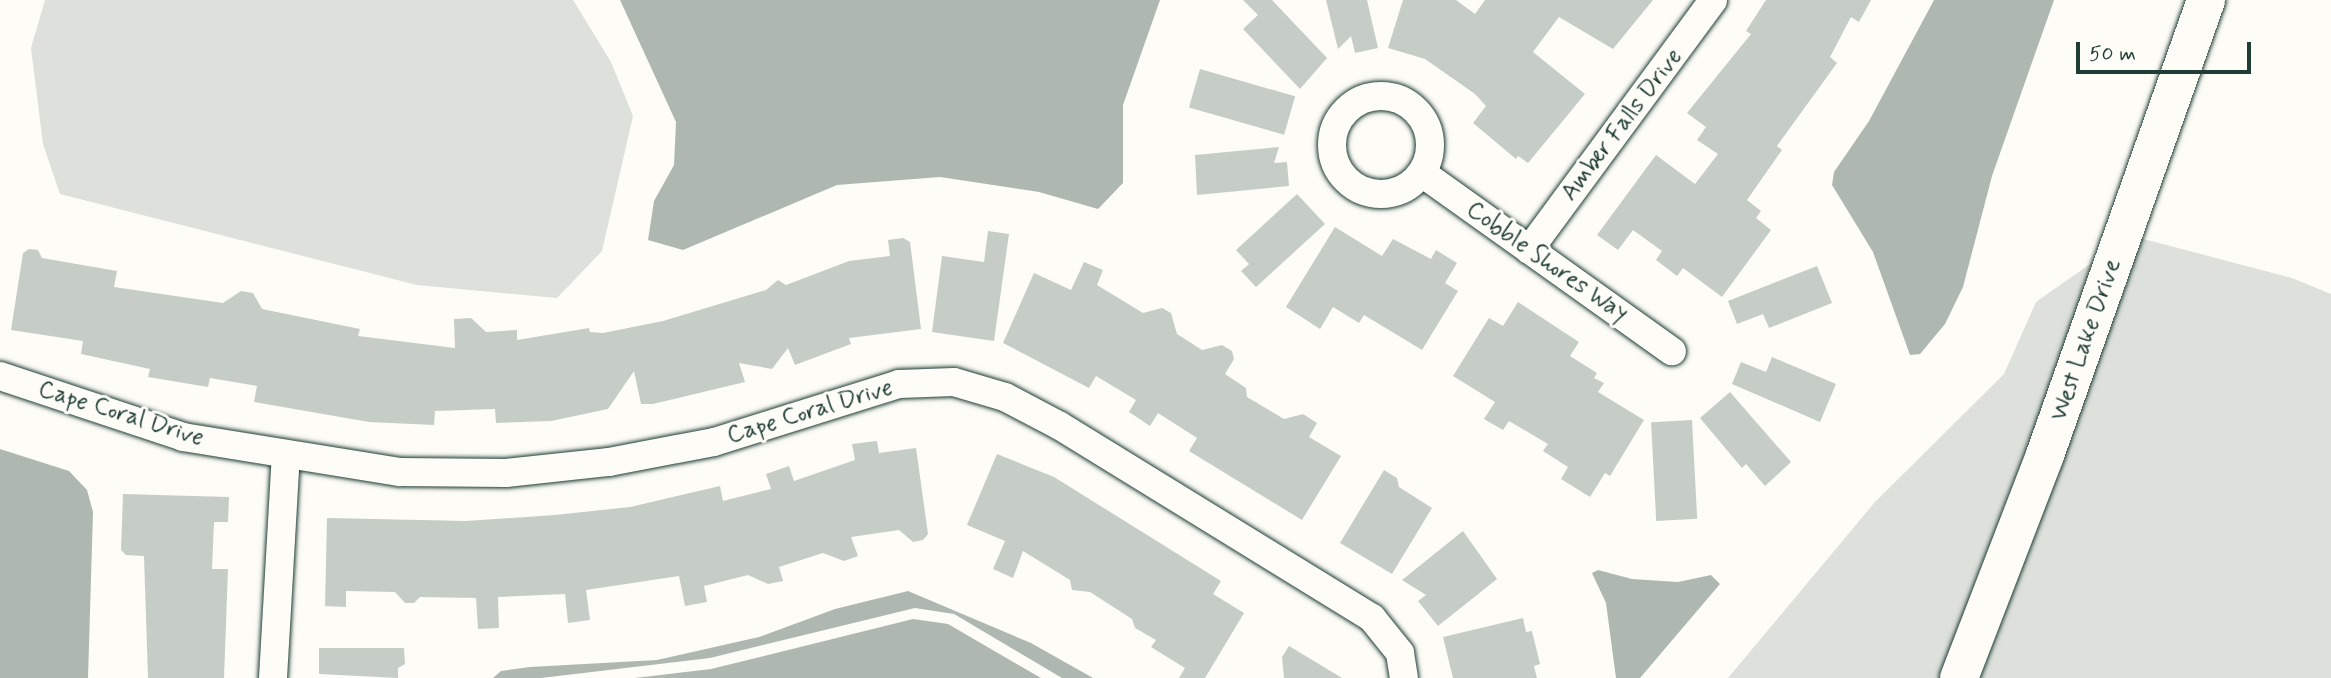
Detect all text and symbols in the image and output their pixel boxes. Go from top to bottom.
scale bar [2079,28,2254,72]
text: 50 m [2089,40,2136,68]
street label: Amber Falls Drive [1557,45,1687,205]
street label: Cobble Shores Way [1458,194,1636,330]
street label: West Lake Drive [2045,257,2127,423]
street label: Cape Coral Drive [725,373,895,451]
street label: Cape Coral Drive [36,375,206,453]

